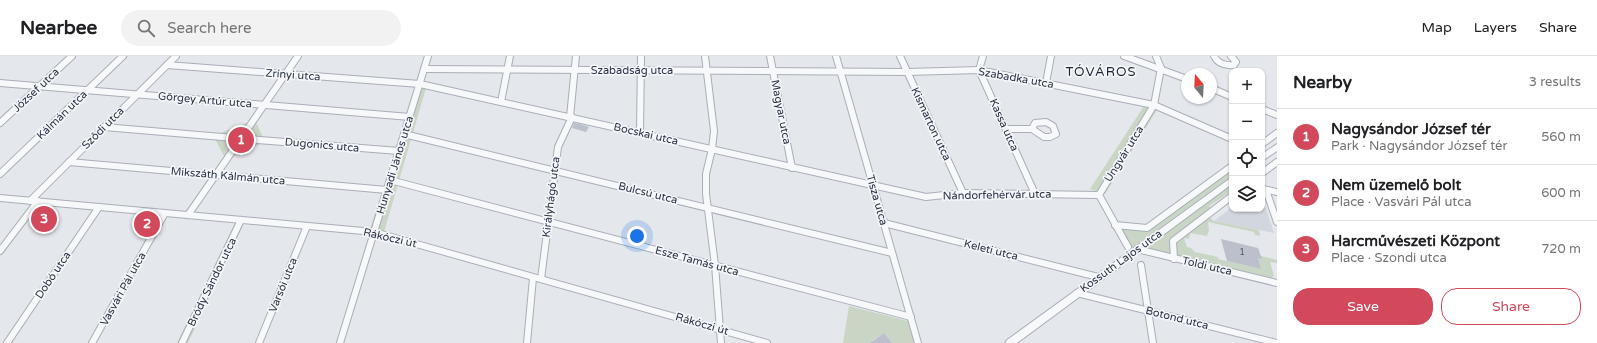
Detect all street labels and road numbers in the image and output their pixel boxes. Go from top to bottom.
street label: Szabadság utca [591,64,673,77]
street label: József utca [10,65,62,115]
street label: Szabadka utca [977,65,1055,91]
street label: Zrínyi utca [265,67,321,83]
street label: Magyar utca [768,79,794,145]
street label: Kismarton utca [908,85,954,163]
street label: Kálmán utca [34,88,90,142]
street label: Görgey Artúr utca [158,89,252,111]
street label: Kassa utca [987,97,1021,153]
street label: Sződi utca [79,104,127,152]
street label: Hunyadi János utca [374,114,416,216]
street label: Bocskai utca [612,120,680,148]
street label: Ungvár utca [1102,124,1146,184]
street label: Dugonics utca [284,135,360,155]
street label: Királyhágó utca [540,156,562,238]
street label: Mikszáth Kálmán utca [170,165,286,187]
street label: Tisza utca [864,173,890,227]
street label: Bulcsú utca [617,179,679,207]
street label: Nándorfehérvár utca [943,188,1051,202]
street label: Rákóczi út [362,226,418,250]
street label: Kossuth Lajos utca [1077,227,1165,295]
street label: Bródy Sándor utca [185,235,239,329]
street label: Keleti utca [963,237,1019,263]
street label: Esze Tamás utca [654,244,740,278]
street label: Dobó utca [32,249,74,301]
street label: Vasvári Pál utca [97,250,149,328]
street label: Toldi utca [1181,254,1233,278]
street label: Varsói utca [266,256,300,314]
street label: Botond utca [1144,304,1210,332]
street label: Rákóczi út [674,310,730,338]

